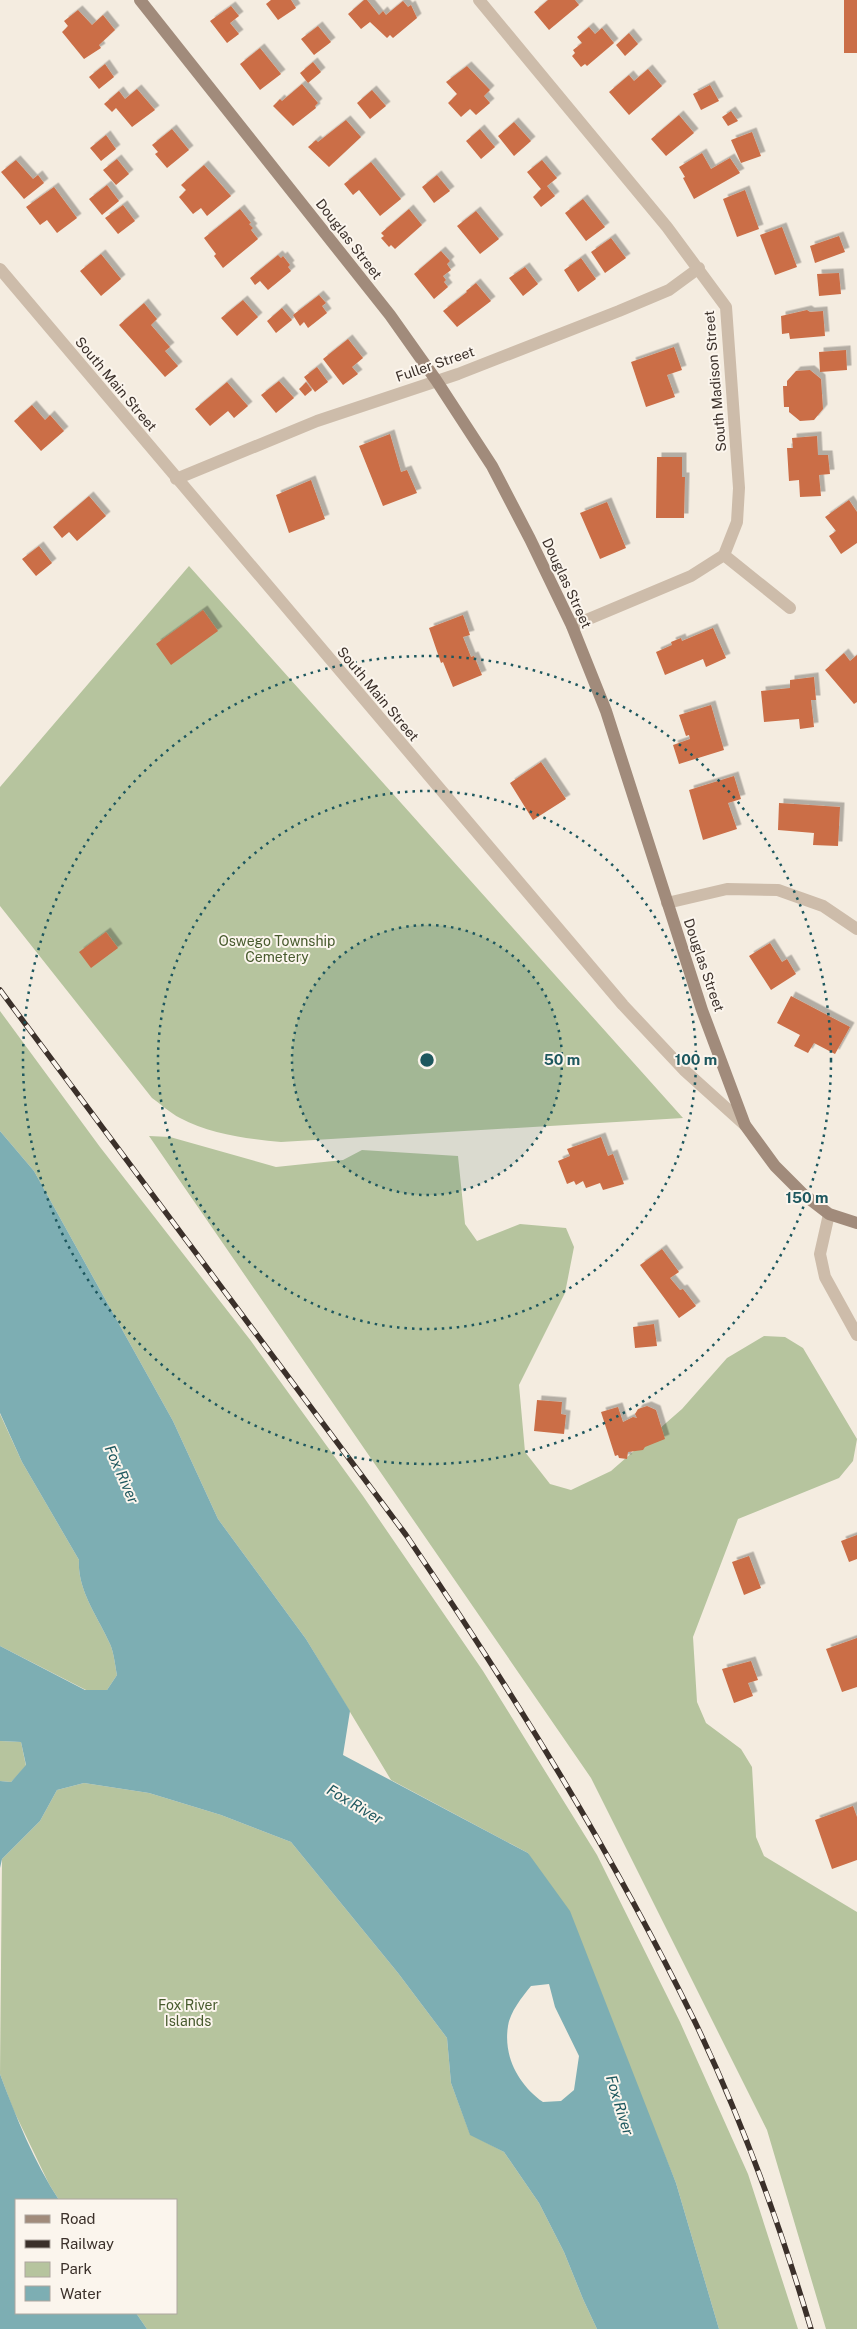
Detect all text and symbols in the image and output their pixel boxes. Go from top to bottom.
street label: Douglas Street [313,196,385,282]
street label: South Madison Street [701,310,729,452]
street label: South Main Street [72,334,160,434]
street label: Fuller Street [394,343,476,385]
street label: Douglas Street [539,535,595,631]
street label: South Main Street [334,644,422,744]
street label: Douglas Street [681,916,727,1014]
park label: Oswego Township Cemetery [219,933,335,965]
centre of rings [418,1051,436,1069]
text: 50 m [544,1051,580,1068]
text: 100 m [675,1051,717,1068]
text: 150 m [785,1189,829,1206]
water label: Fox River [102,1442,143,1506]
water label: Fox River [324,1781,386,1827]
park label: Fox River Islands [158,1997,218,2029]
water label: Fox River [603,2073,637,2137]
legend [15,2199,178,2314]
text: Road [60,2210,96,2227]
text: Railway [60,2235,114,2252]
text: Park [60,2260,92,2277]
text: Water [60,2285,102,2302]

